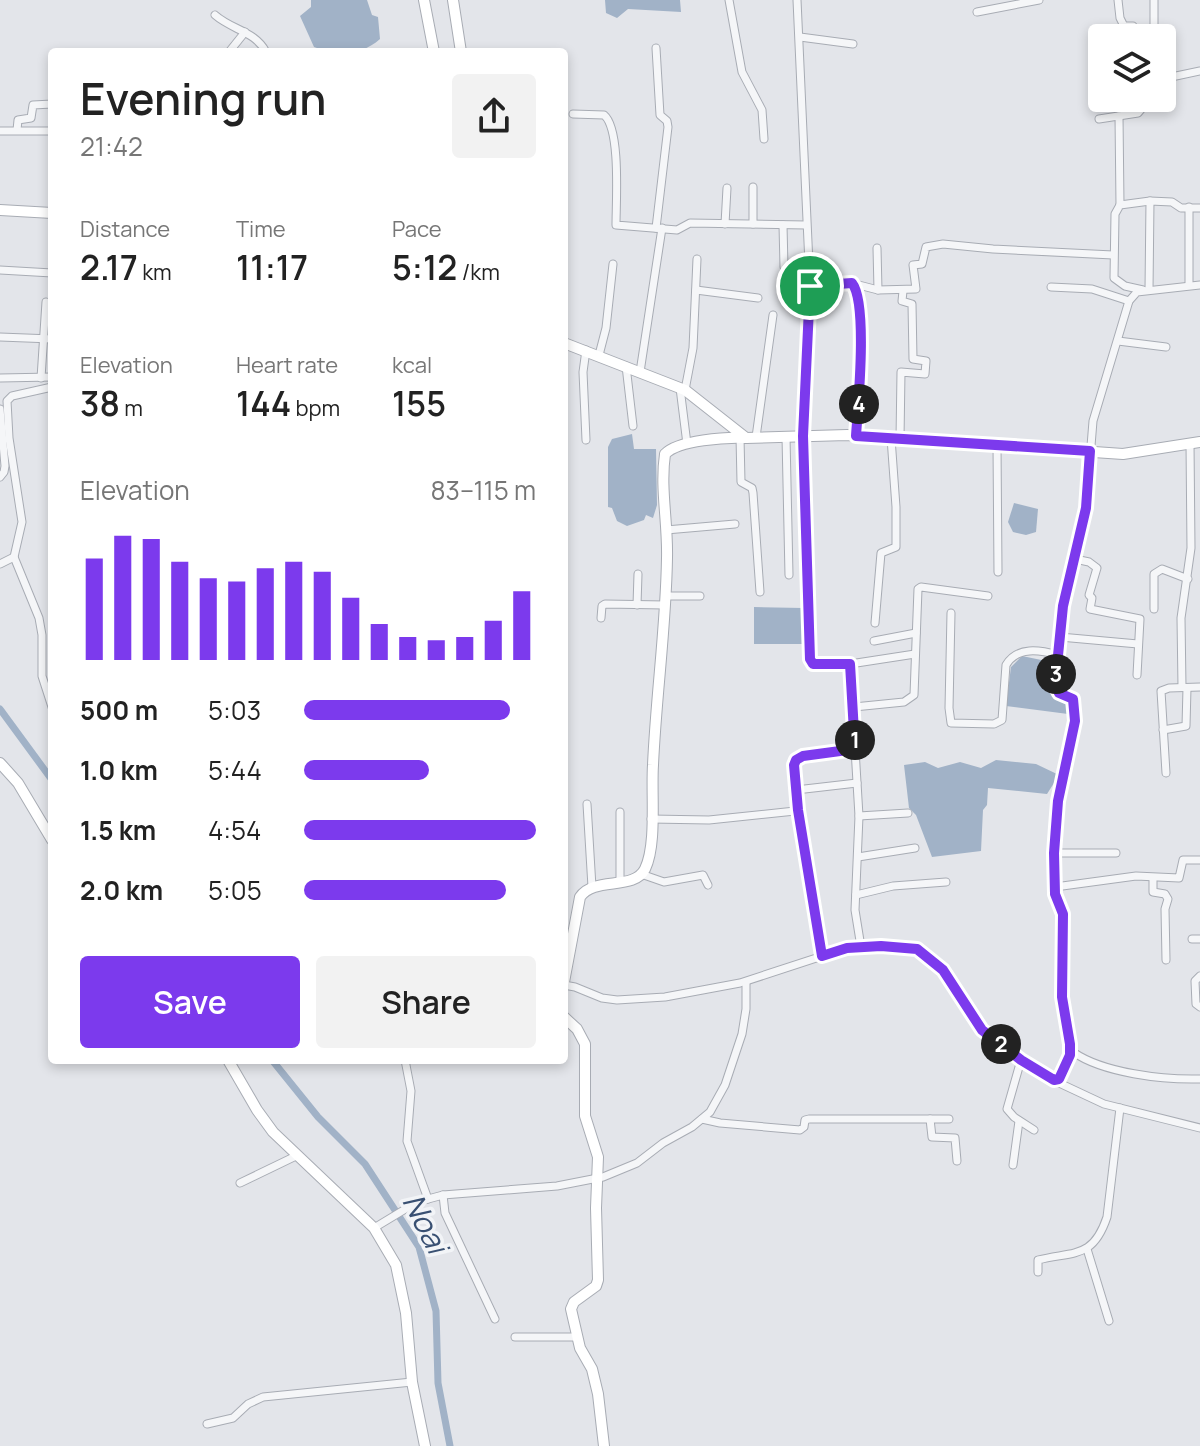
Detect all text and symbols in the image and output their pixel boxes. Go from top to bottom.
map controls [1088,24,1176,112]
button: layers [1088,24,1176,112]
text: Evening run [80,68,326,128]
button: share [452,74,536,158]
text: 21:42 [80,128,143,164]
text: Distance [80,214,170,244]
text: Time [236,214,286,244]
text: Pace [392,214,442,244]
text: 2.17 [80,244,138,290]
text: 11:17 [236,244,308,290]
text: 5:12 [392,244,457,290]
pin [776,252,844,320]
text: km [138,257,172,287]
text: /km [457,257,500,287]
icon: arrive [788,264,832,308]
text: Elevation [80,350,173,380]
text: Heart rate [236,350,338,380]
text: kcal [392,350,432,380]
text: 38 [80,380,120,426]
text: 144 [236,380,291,426]
text: 155 [392,380,446,426]
pin: 4 [839,384,879,424]
text: 4 [852,389,866,419]
text: m [120,393,143,423]
text: bpm [291,393,340,423]
text: Elevation [80,472,190,508]
text: 83–115 m [430,472,536,508]
pin: 3 [1036,654,1076,694]
text: 3 [1050,659,1062,689]
text: 500 m [80,692,158,728]
text: 5:03 [208,692,261,728]
pin: 1 [835,720,875,760]
text: 1 [850,725,860,755]
text: 1.0 km [80,752,158,788]
text: 5:44 [208,752,262,788]
text: 1.5 km [80,812,156,848]
text: 4:54 [208,812,261,848]
text: 2.0 km [80,872,163,908]
text: 5:05 [208,872,262,908]
button: Save [80,956,300,1048]
button: Share [316,956,536,1048]
pin: 2 [981,1024,1021,1064]
text: 2 [994,1029,1008,1059]
water label: Noai [394,1186,460,1263]

